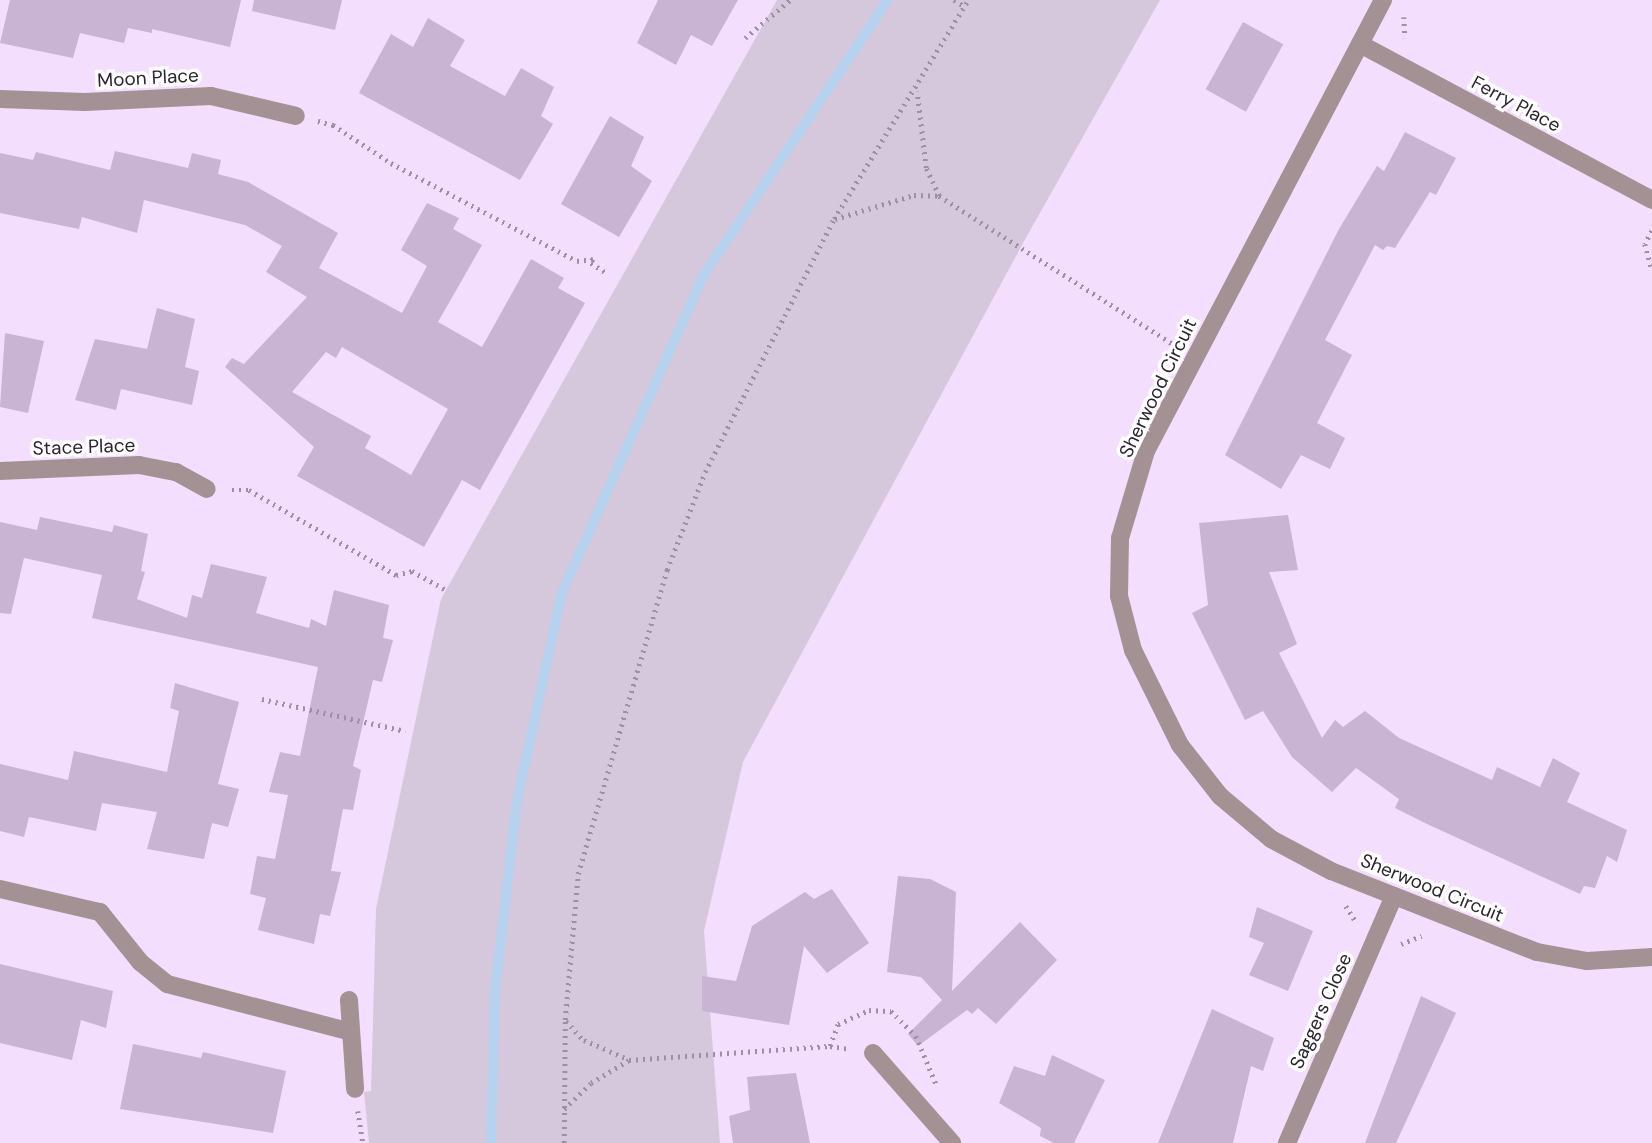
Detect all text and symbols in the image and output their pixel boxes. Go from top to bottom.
street label: Moon Place [97,64,199,92]
street label: Ferry Place [1468,71,1564,137]
street label: Sherwood Circuit [1114,315,1202,461]
street label: Stace Place [32,434,136,460]
street label: Sherwood Circuit [1357,849,1507,927]
street label: Saggers Close [1285,950,1357,1072]

